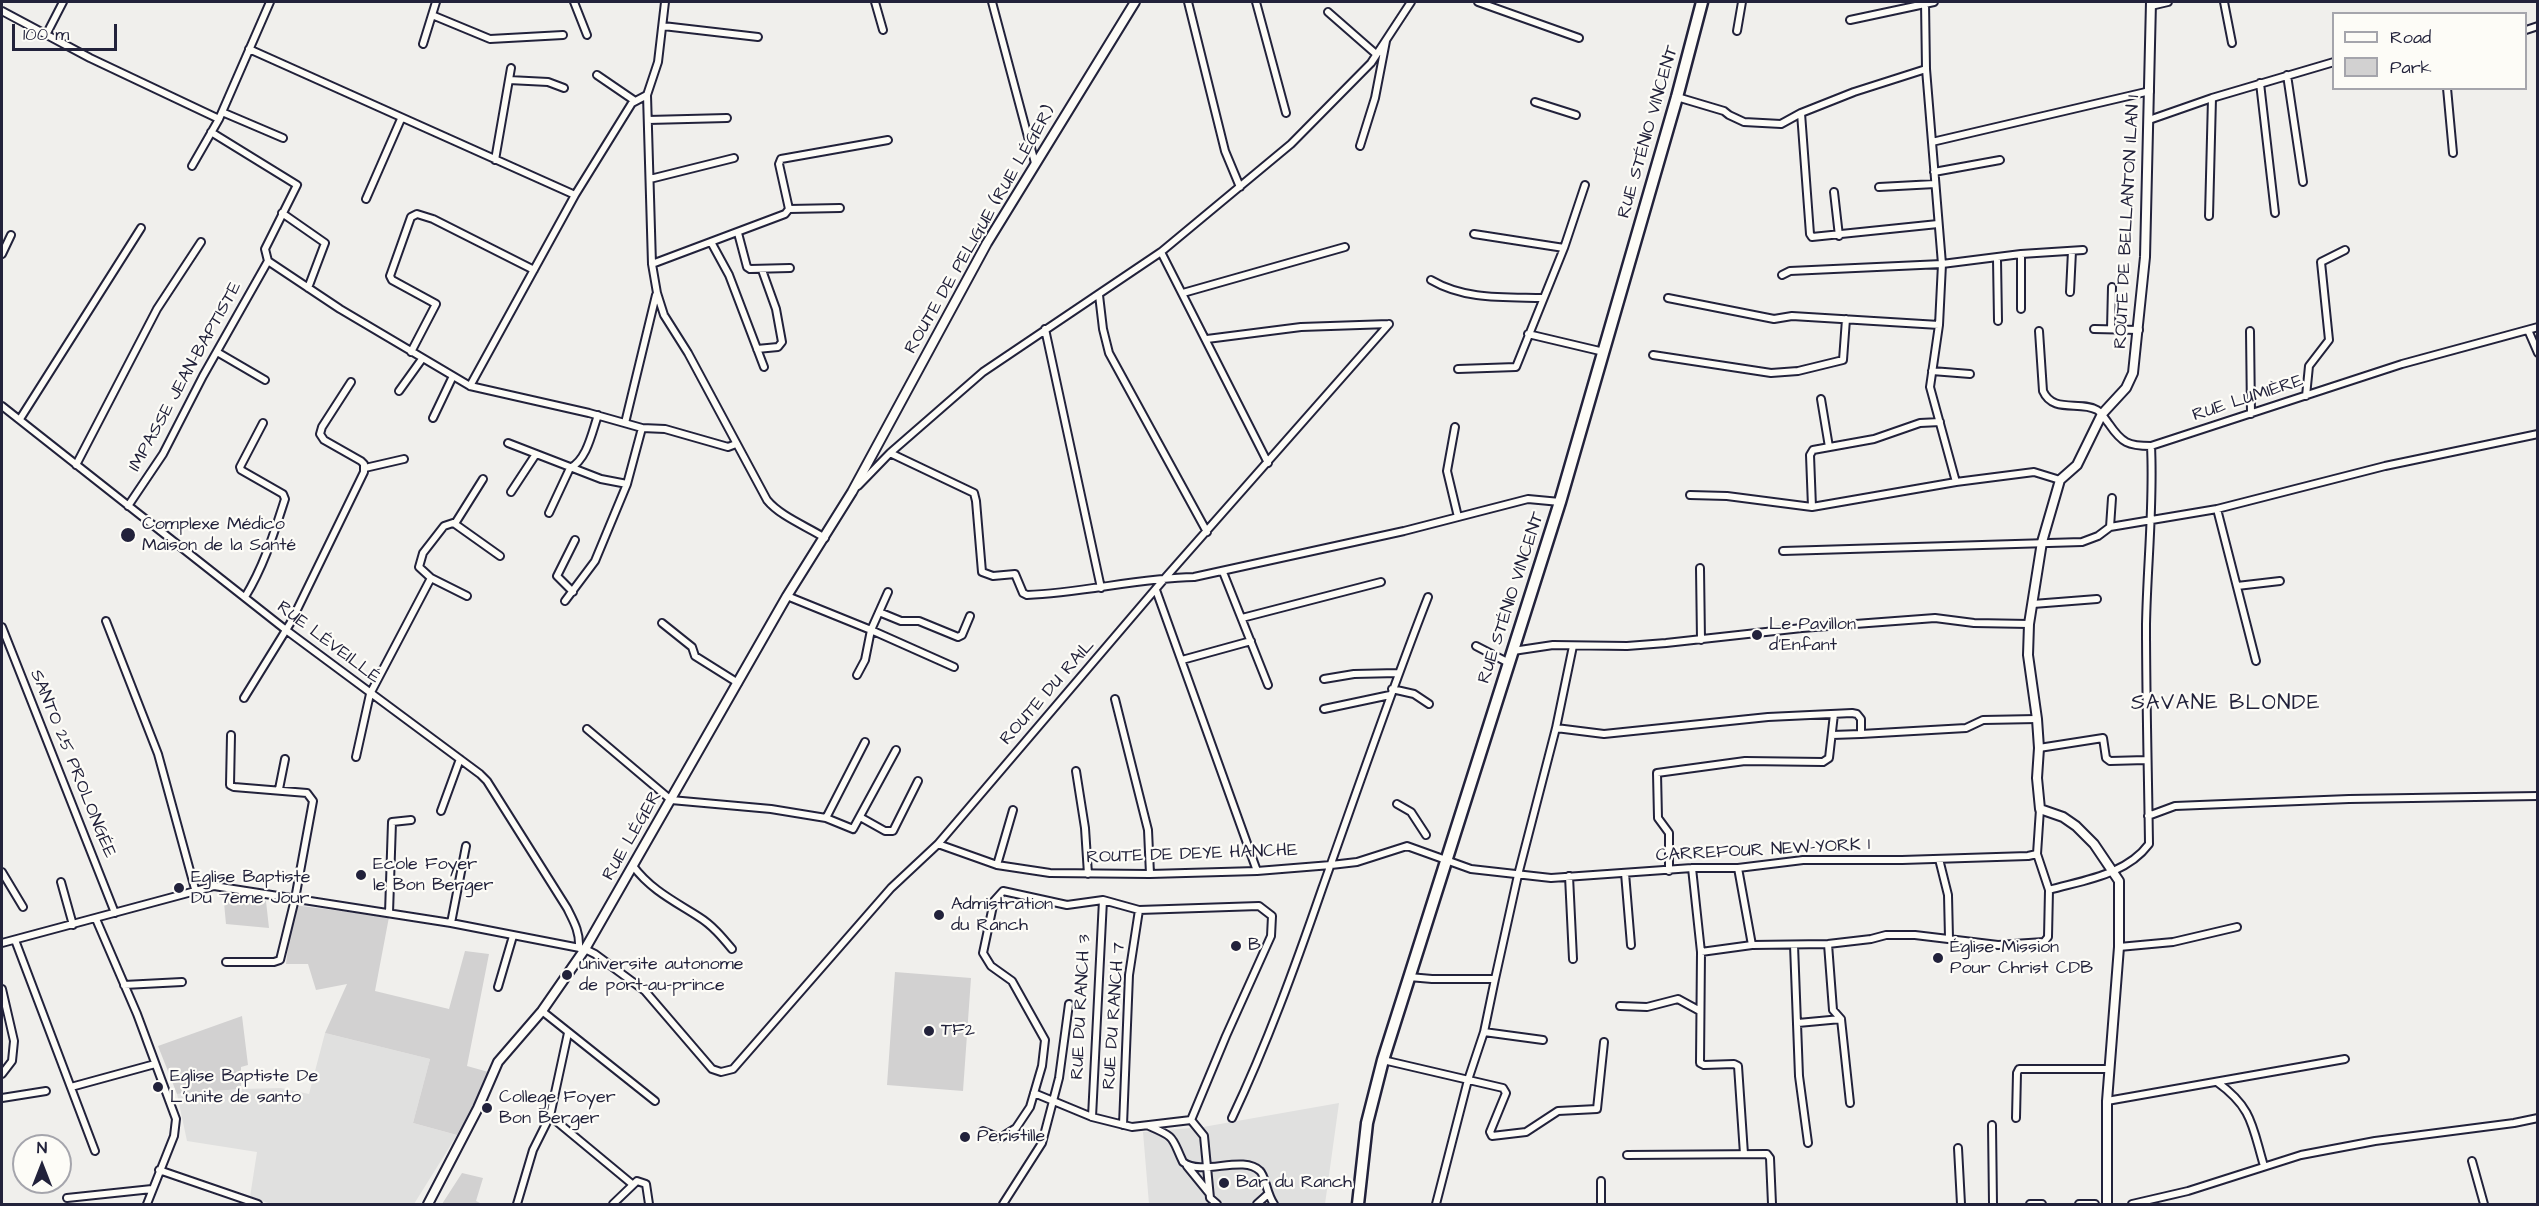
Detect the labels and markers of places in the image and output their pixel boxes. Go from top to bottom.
place label: Complexe Médico Maison de la Santé [142,514,296,556]
marker: Complexe Médico Maison de la Santé [119,526,137,544]
place label: Le Pavillon d'Enfant [1769,614,1856,656]
marker: Le Pavillon d'Enfant [1750,628,1764,642]
place label: Ecole Foyer le Bon Berger [373,854,493,896]
place label: Eglise Baptiste Du 7eme Jour [191,867,310,910]
marker: Ecole Foyer le Bon Berger [354,868,368,882]
marker: Eglise Baptiste Du 7eme Jour [172,881,186,895]
place label: Admistration du Ranch [951,894,1053,936]
marker: Admistration du Ranch [932,908,946,922]
place label: B [1248,935,1261,957]
place label: Église Mission Pour Christ CDB [1950,937,2093,980]
marker: B [1229,939,1243,953]
marker: Église Mission Pour Christ CDB [1931,951,1945,965]
place label: universite autonome de port-au-prince [579,954,743,996]
marker: universite autonome de port-au-prince [560,968,574,982]
place label: TF2 [941,1020,975,1042]
marker: TF2 [922,1024,936,1038]
place label: Eglise Baptiste De L'unite de santo [170,1066,318,1108]
marker: Eglise Baptiste De L'unite de santo [151,1080,165,1094]
place label: College Foyer Bon Berger [499,1087,616,1130]
marker: College Foyer Bon Berger [480,1101,494,1115]
place label: Peristille [977,1126,1045,1148]
marker: Peristille [958,1130,972,1144]
place label: Bar du Ranch [1236,1172,1352,1194]
marker: Bar du Ranch [1217,1176,1231,1190]

